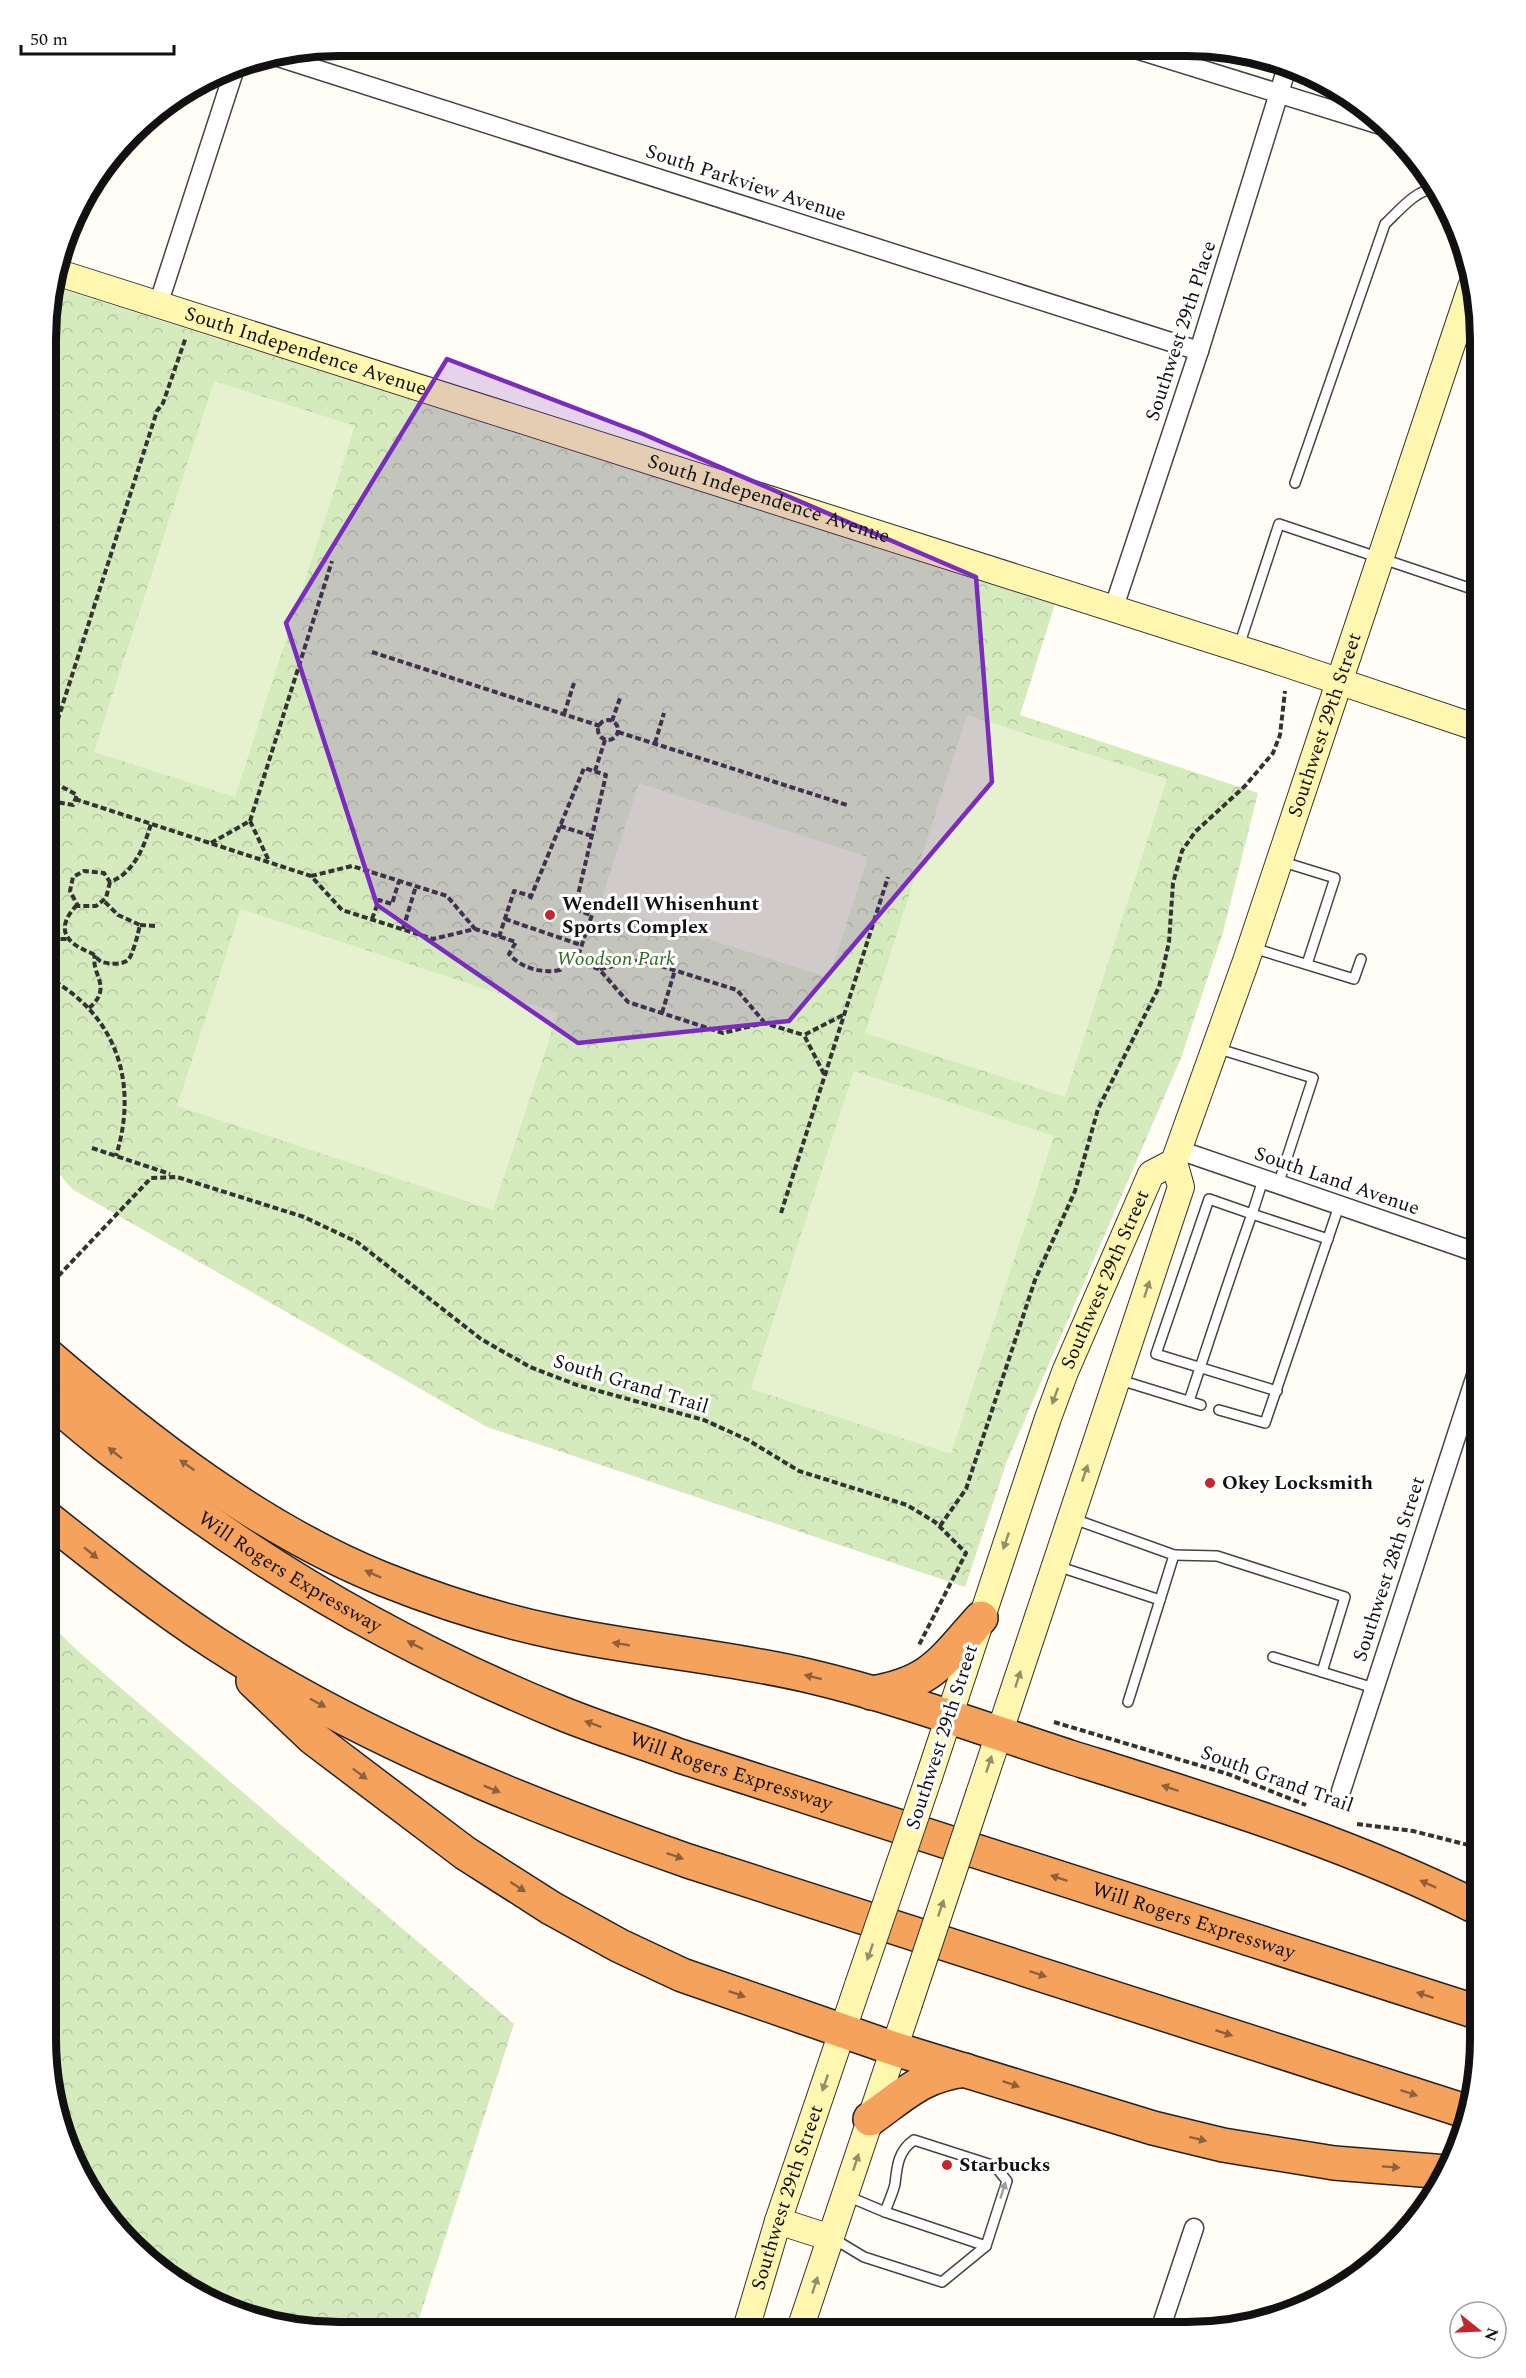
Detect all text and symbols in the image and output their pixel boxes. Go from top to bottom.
scale bar [21,18,174,56]
text: 50 m [30,26,68,53]
street label: South Parkview Avenue [642,136,850,230]
street label: Southwest 29th Place [1138,237,1224,425]
street label: South Independence Avenue [181,299,431,404]
street label: South Independence Avenue [644,446,894,552]
street label: Southwest 29th Street [1280,629,1370,821]
place label: Wendell Whisenhunt Sports Complex [562,889,759,942]
marker: Wendell Whisenhunt Sports Complex [543,908,557,922]
park label: Woodson Park [557,944,676,974]
street label: South Land Avenue [1250,1139,1424,1223]
street label: Southwest 29th Street [1053,1185,1157,1374]
one-way arrow [1143,1280,1152,1298]
street label: South Grand Trail [550,1346,712,1422]
one-way arrow [1050,1388,1060,1406]
one-way arrow [107,1446,123,1459]
one-way arrow [180,1459,196,1471]
one-way arrow [1081,1464,1091,1482]
place label: Okey Locksmith [1222,1468,1373,1498]
street label: Southwest 28th Street [1345,1473,1433,1665]
marker: Okey Locksmith [1203,1476,1217,1490]
street label: Will Rogers Expressway [191,1504,389,1641]
one-way arrow [1001,1532,1011,1550]
one-way arrow [84,1547,99,1559]
one-way arrow [364,1569,382,1579]
one-way arrow [611,1639,630,1648]
one-way arrow [406,1641,424,1651]
street label: Southwest 29th Street [898,1641,986,1833]
one-way arrow [1013,1670,1023,1688]
one-way arrow [804,1672,822,1682]
one-way arrow [309,1698,326,1708]
one-way arrow [584,1719,602,1729]
street label: Will Rogers Expressway [625,1724,838,1819]
street label: South Grand Trail [1196,1737,1358,1821]
one-way arrow [985,1755,994,1773]
one-way arrow [352,1767,367,1779]
one-way arrow [1161,1783,1179,1793]
one-way arrow [484,1784,502,1794]
one-way arrow [666,1852,684,1862]
one-way arrow [1050,1872,1068,1882]
street label: Will Rogers Expressway [1088,1874,1300,1968]
one-way arrow [1418,1879,1436,1889]
one-way arrow [510,1881,526,1892]
one-way arrow [937,1899,946,1917]
one-way arrow [864,1943,874,1961]
one-way arrow [1029,1969,1047,1979]
one-way arrow [728,1989,746,1999]
one-way arrow [1416,1990,1434,1999]
one-way arrow [1215,2029,1233,2038]
one-way arrow [819,2074,829,2092]
one-way arrow [1002,2080,1020,2090]
one-way arrow [1400,2089,1418,2098]
street label: Southwest 29th Street [743,2101,831,2294]
one-way arrow [1189,2134,1207,2144]
place label: Starbucks [959,2150,1051,2180]
one-way arrow [851,2153,861,2171]
marker: Starbucks [940,2158,954,2172]
one-way arrow [1381,2162,1400,2172]
one-way arrow [999,2181,1008,2199]
one-way arrow [811,2276,820,2294]
north arrow [1448,2300,1508,2360]
text: N [1478,2324,1505,2344]

